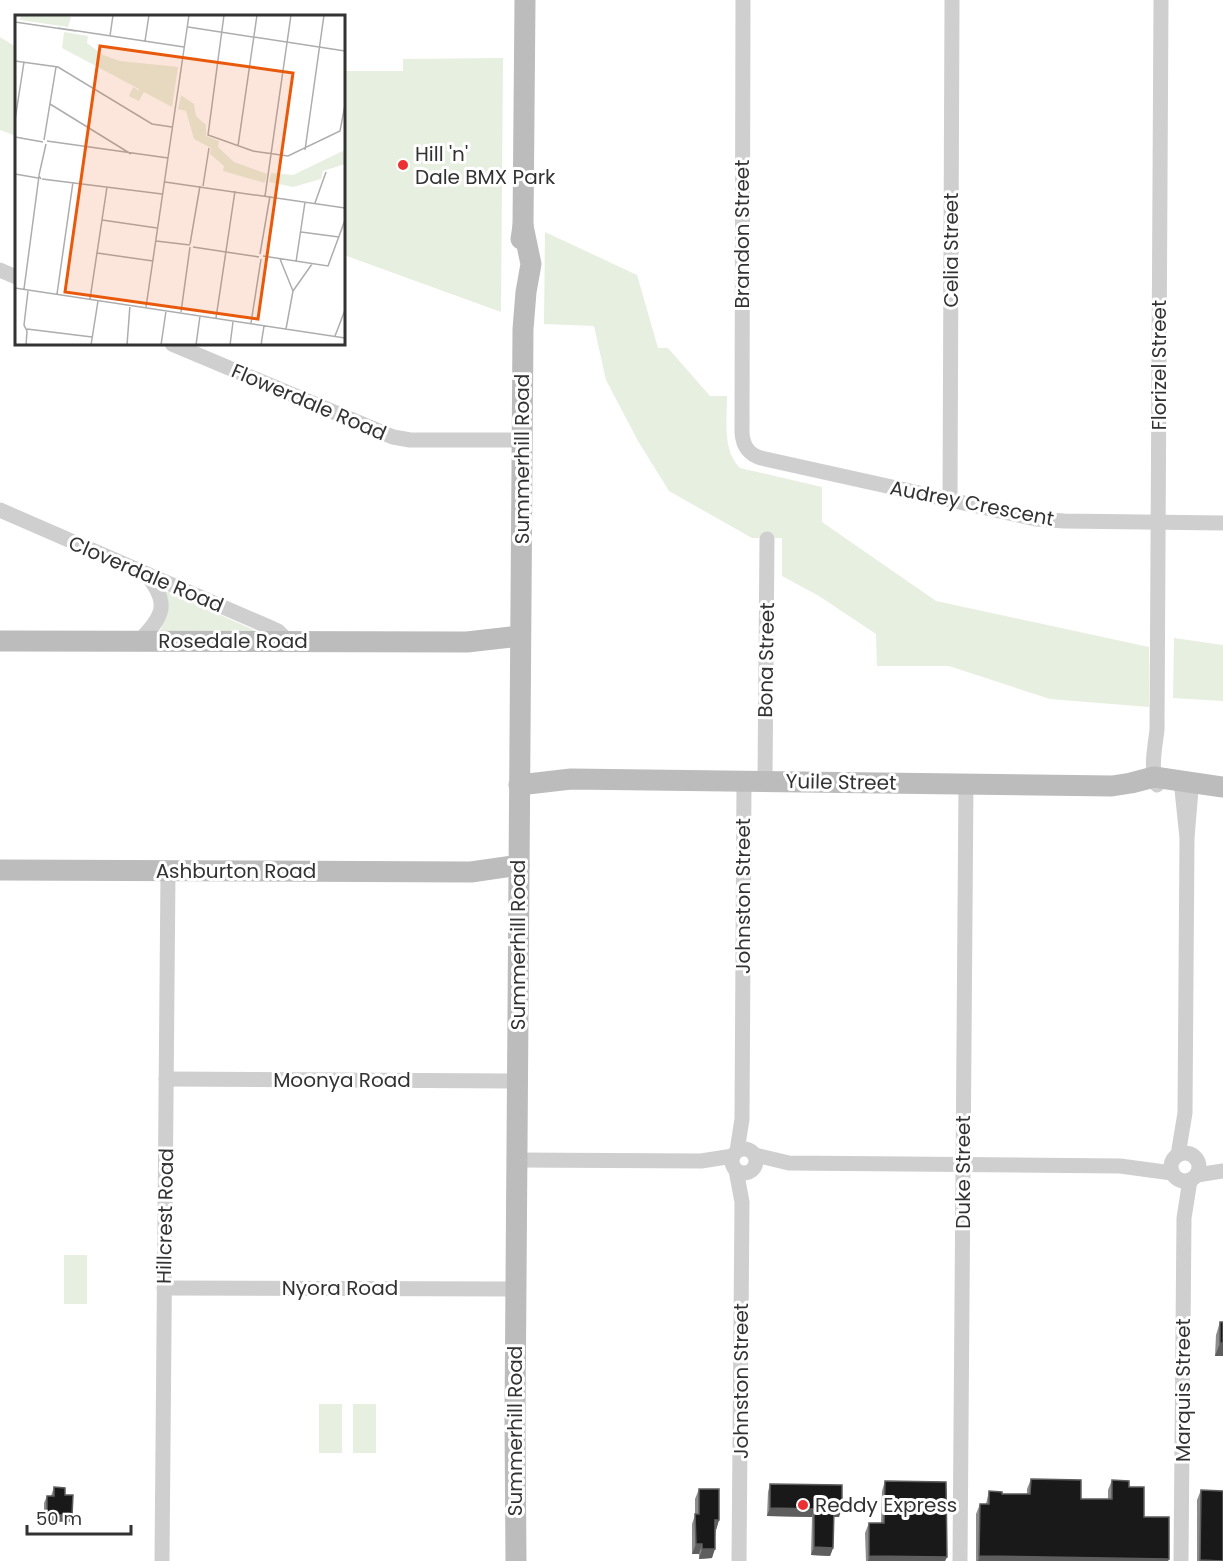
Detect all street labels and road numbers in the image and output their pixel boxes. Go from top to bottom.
street label: Brandon Street [728,159,756,309]
street label: Celia Street [937,192,965,308]
street label: Florizel Street [1145,300,1173,430]
street label: Flowerdale Road [227,357,391,447]
street label: Summerhill Road [508,374,536,544]
street label: Audrey Crescent [888,473,1056,533]
street label: Cloverdale Road [64,529,228,619]
street label: Bona Street [751,602,781,718]
street label: Rosedale Road [158,627,308,655]
street label: Yuile Street [785,767,897,797]
street label: Johnston Street [729,818,757,974]
street label: Ashburton Road [156,857,316,885]
street label: Summerhill Road [504,860,532,1030]
street label: Moonya Road [273,1066,411,1094]
street label: Duke Street [949,1115,977,1229]
street label: Hillcrest Road [150,1148,180,1284]
street label: Nyora Road [282,1274,398,1302]
street label: Johnston Street [727,1303,755,1459]
street label: Marquis Street [1169,1318,1197,1462]
street label: Summerhill Road [501,1346,529,1516]

